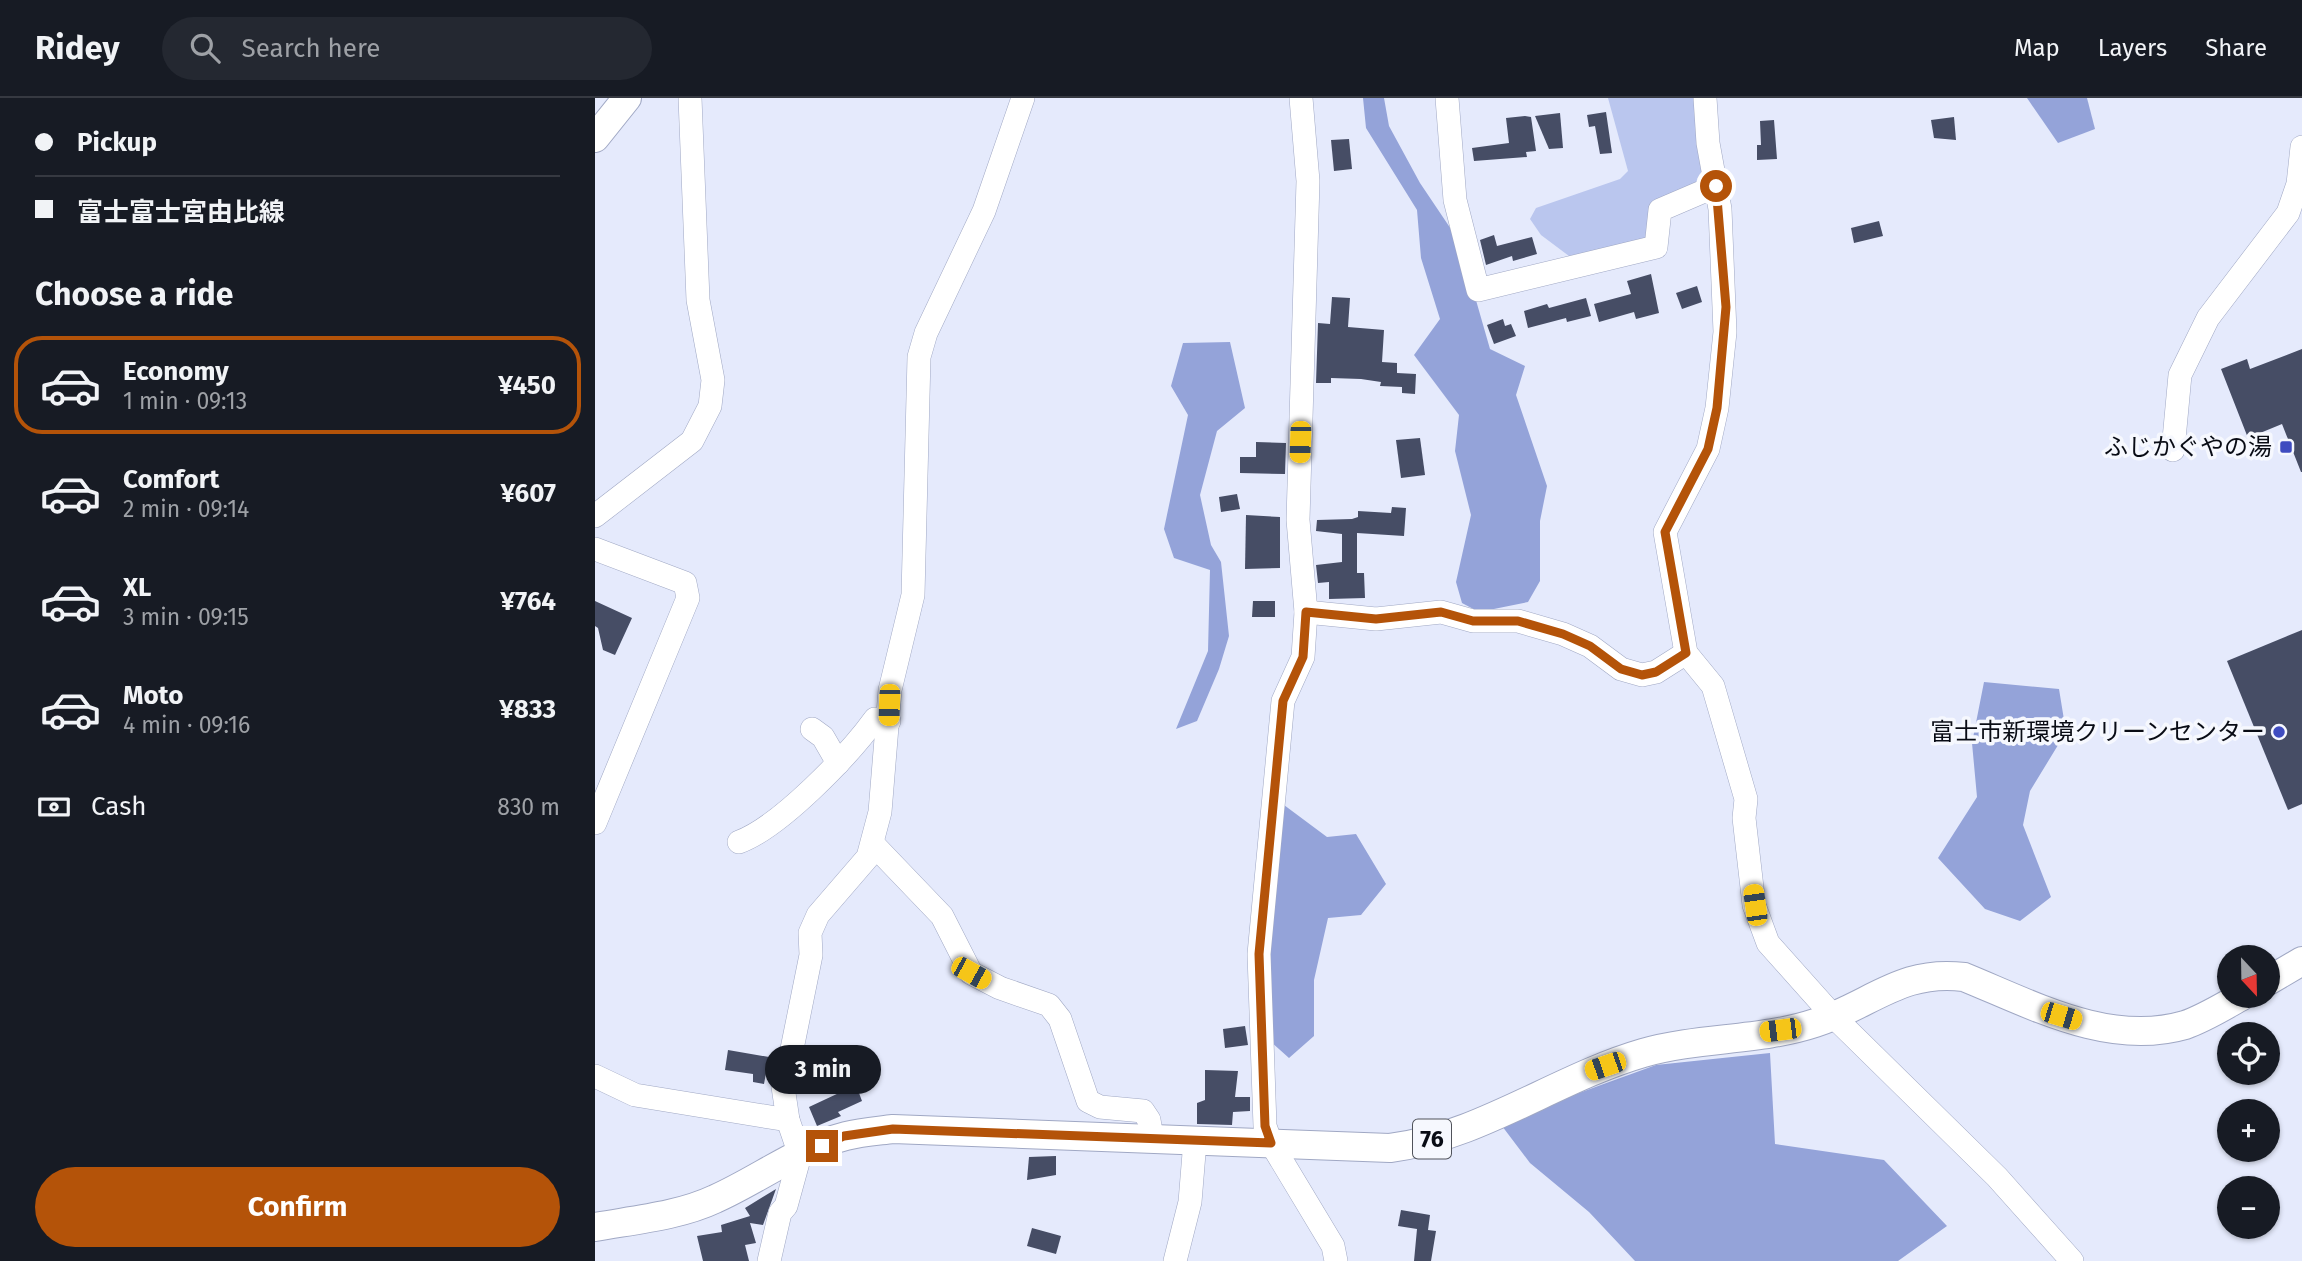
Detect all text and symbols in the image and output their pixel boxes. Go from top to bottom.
search box [162,17,652,80]
text: Ridey [35,28,120,68]
icon: search [186,29,224,67]
text: Search here [242,33,380,64]
text: Map [2014,34,2060,62]
text: Layers [2098,34,2167,62]
text: Share [2205,34,2267,62]
text: Pickup [77,127,157,158]
route start [1700,170,1732,202]
text: 富士富士宮由比線 [77,197,285,228]
text: Choose a ride [35,275,233,313]
icon: car [39,354,102,417]
text: Economy [123,356,229,387]
text: ¥450 [498,370,556,401]
text: 1 min · 09:13 [123,387,247,415]
car [1289,421,1312,463]
place label: ふじかぐやの湯 [2104,433,2272,461]
marker: ふじかぐやの湯 [2278,439,2294,455]
icon: car [39,462,102,525]
text: Comfort [123,464,219,495]
text: ¥607 [500,478,556,509]
text: 2 min · 09:14 [123,495,249,523]
icon: car [39,570,102,633]
text: XL [123,572,151,603]
text: ¥764 [500,586,556,617]
text: 3 min · 09:15 [123,603,249,631]
icon: car [39,678,102,741]
text: Moto [123,680,183,711]
car [878,684,901,726]
text: ¥833 [499,694,556,725]
text: 4 min · 09:16 [123,711,250,739]
place label: 富士市新環境クリーンセンター [1930,718,2265,746]
marker: 富士市新環境クリーンセンター [2271,724,2287,740]
icon: cash [35,788,73,826]
text: Cash [91,791,147,822]
text: 830 m [497,793,560,821]
car [1742,883,1769,927]
north arrow [2217,945,2280,1008]
map controls [2217,945,2280,1239]
car [948,954,995,992]
car [2038,1000,2085,1032]
car [1758,1017,1803,1043]
button: locate [2217,1022,2280,1085]
callout: 3 min [764,1044,880,1094]
car [1582,1049,1629,1083]
text: 3 min [795,1055,851,1083]
button: + [2217,1099,2280,1162]
road number: 76 [1413,1120,1451,1158]
route end [806,1130,838,1162]
button: Confirm [35,1167,560,1247]
button: − [2217,1176,2280,1239]

